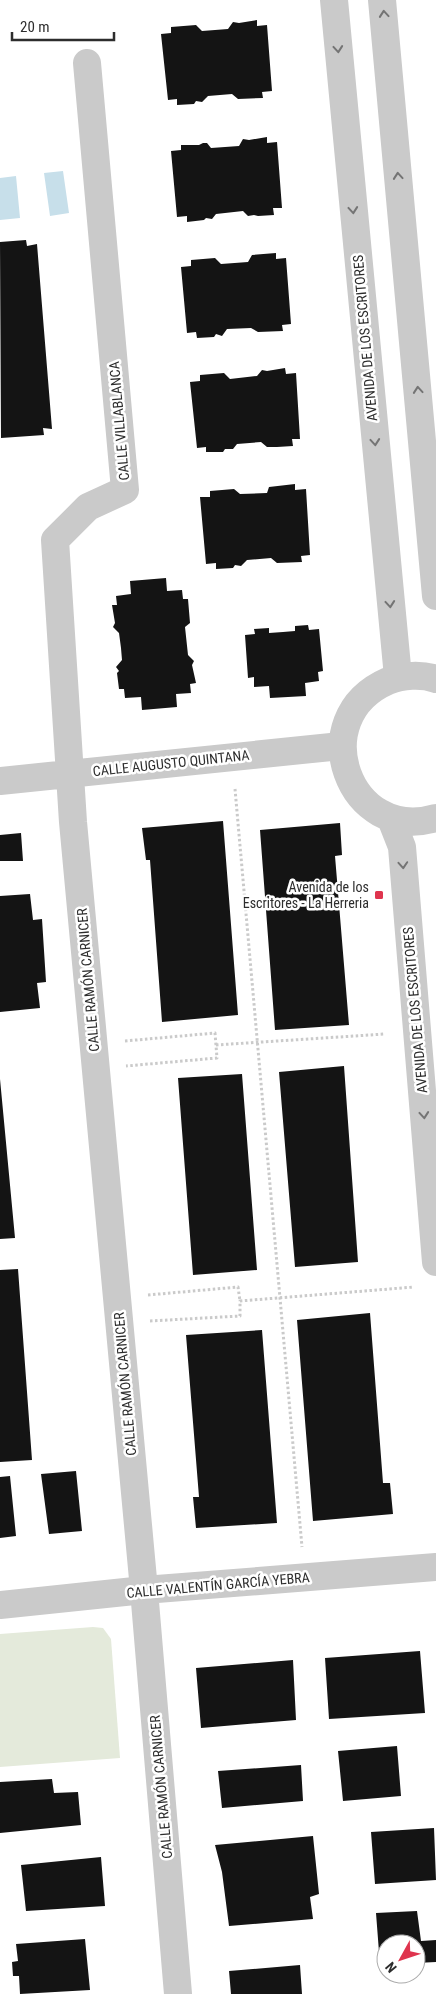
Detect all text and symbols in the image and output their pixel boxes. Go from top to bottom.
scale bar [12,10,115,42]
one-way arrow [378,10,389,18]
text: 20 m [20,18,50,36]
one-way arrow [332,45,343,53]
one-way arrow [393,172,404,180]
one-way arrow [348,207,359,215]
street label: AVENIDA DE LOS ESCRITORES [350,254,380,422]
street label: CALLE VILLABLANCA [106,361,132,481]
one-way arrow [412,386,423,394]
one-way arrow [369,438,380,446]
one-way arrow [384,600,395,608]
street label: CALLE AUGUSTO QUINTANA [92,747,250,779]
one-way arrow [398,862,409,870]
place label: Avenida de los Escritores - La Herreria [243,879,369,911]
marker: Avenida de los Escritores - La Herreria [373,889,385,901]
street label: CALLE RAMÓN CARNICER [73,907,102,1052]
street label: AVENIDA DE LOS ESCRITORES [400,926,430,1094]
one-way arrow [418,1111,429,1119]
street label: CALLE RAMÓN CARNICER [110,1311,139,1456]
street label: CALLE VALENTÍN GARCÍA YEBRA [126,1568,310,1601]
street label: CALLE RAMÓN CARNICER [146,1714,175,1859]
north arrow [376,1934,426,1984]
text: N [382,1959,400,1976]

